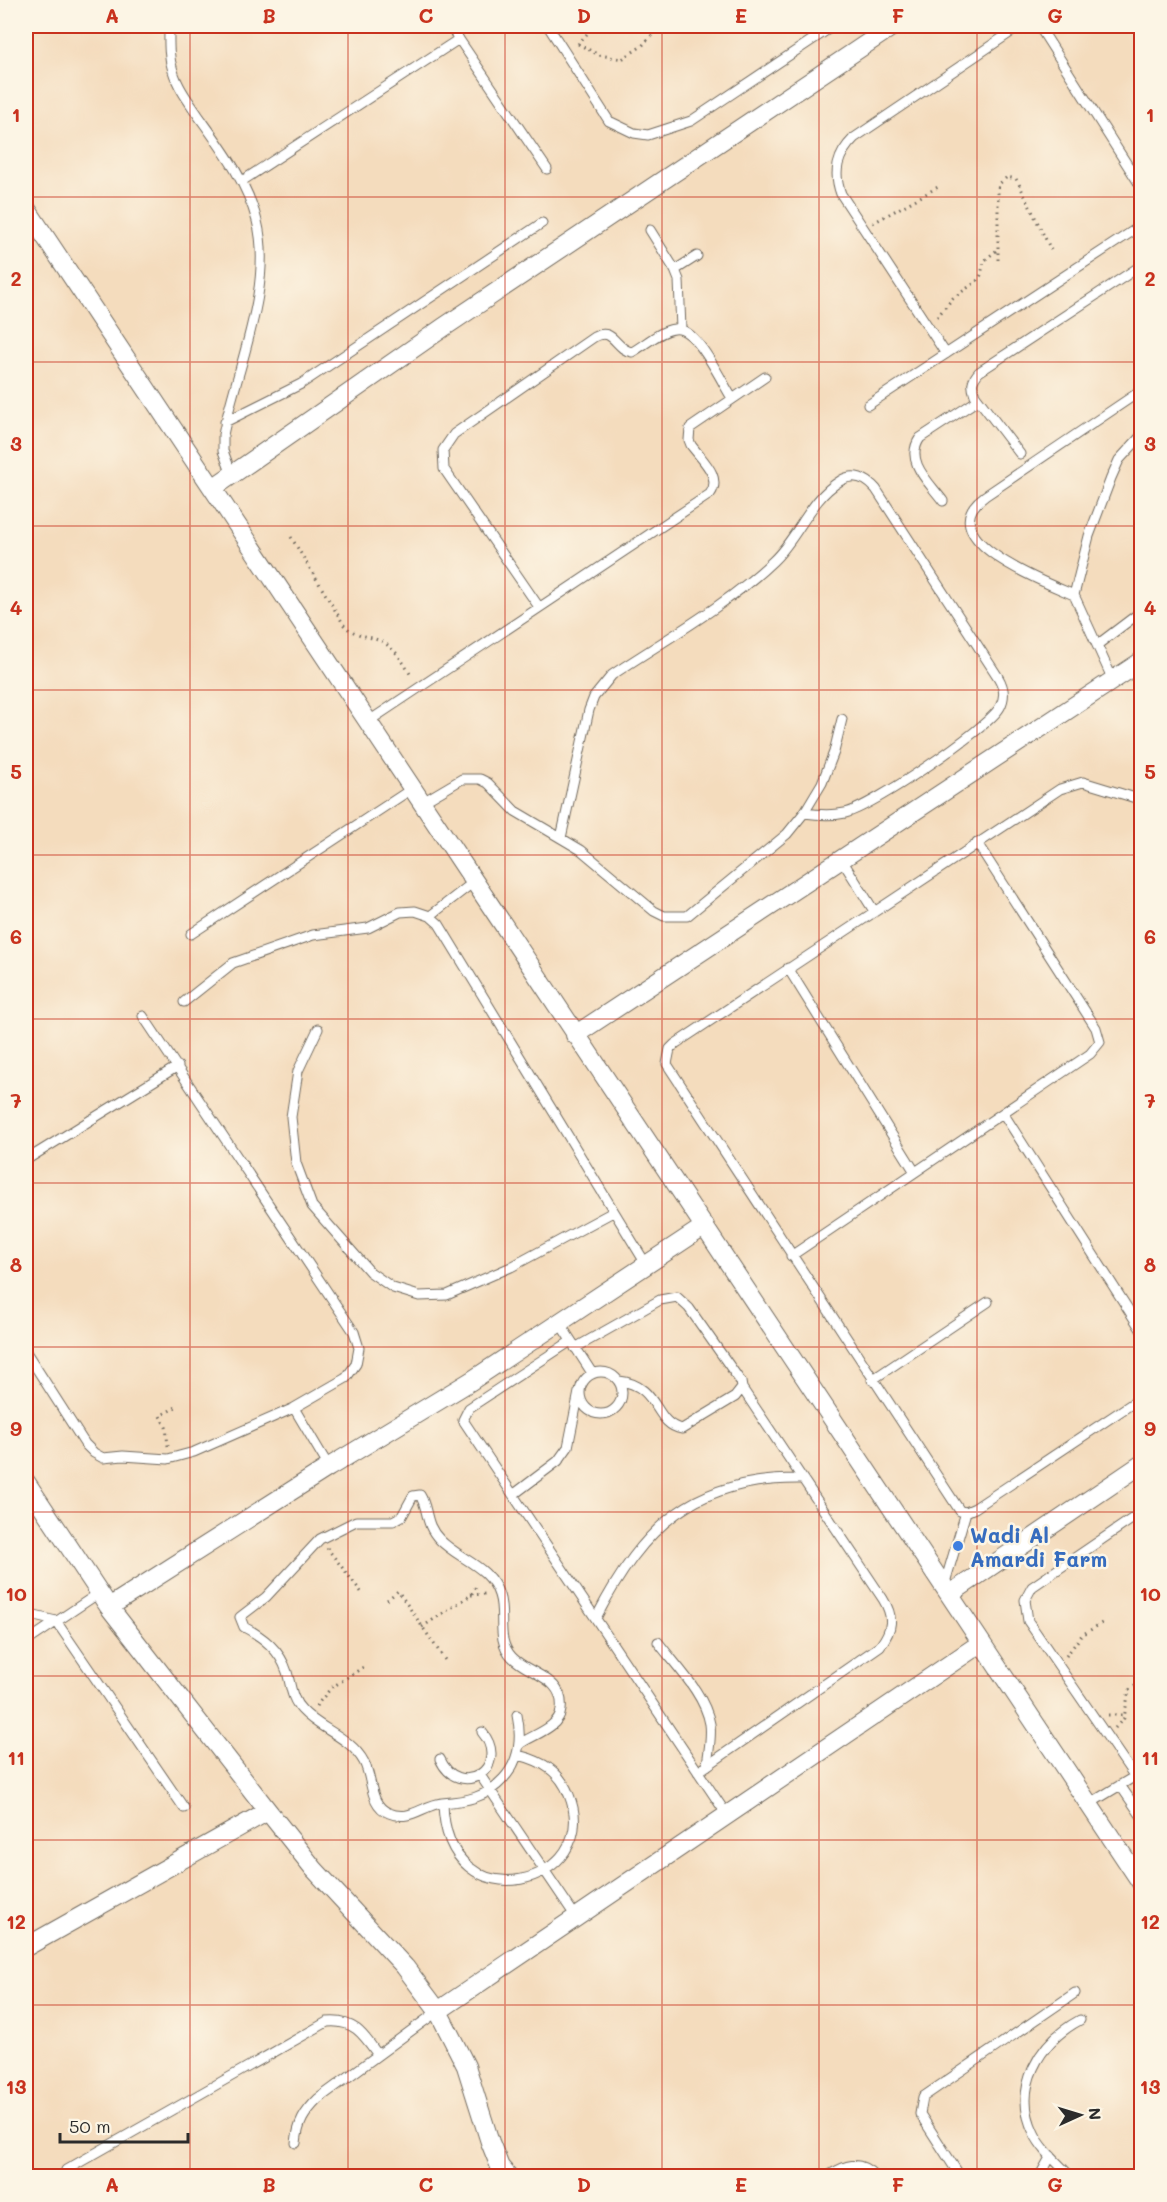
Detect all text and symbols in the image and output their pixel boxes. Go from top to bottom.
text: A [105,2,119,28]
text: B [262,2,276,28]
text: C [419,2,434,28]
text: D [577,2,591,28]
text: E [735,2,747,28]
text: F [892,2,905,28]
text: G [1047,2,1063,28]
text: 1 [12,101,20,127]
text: 1 [1146,101,1154,127]
text: 2 [10,265,22,291]
text: 2 [1144,265,1156,291]
text: 3 [10,430,22,456]
text: 3 [1144,430,1156,456]
text: 4 [10,594,23,620]
text: 4 [1144,594,1157,620]
text: 5 [10,758,22,784]
text: 5 [1144,758,1156,784]
text: 6 [10,923,22,949]
text: 6 [1144,923,1156,949]
text: 7 [10,1087,22,1113]
text: 7 [1144,1087,1156,1113]
text: 8 [10,1251,22,1277]
text: 8 [1144,1251,1156,1277]
text: 9 [10,1415,22,1441]
text: 9 [1144,1415,1156,1441]
place label: Wadi Al Amardi Farm [970,1521,1107,1572]
marker: Wadi Al Amardi Farm [951,1539,965,1553]
text: 10 [5,1580,27,1606]
text: 10 [1139,1580,1161,1606]
text: 11 [7,1744,25,1770]
text: 11 [1141,1744,1159,1770]
text: 12 [6,1908,26,1934]
text: 12 [1140,1908,1160,1934]
text: 13 [6,2073,26,2099]
text: 13 [1140,2073,1160,2099]
north arrow [1050,2085,1110,2145]
scale bar [60,2106,188,2144]
text: N [1085,2107,1106,2121]
text: 50 m [69,2114,111,2138]
text: A [105,2171,119,2197]
text: B [262,2171,276,2197]
text: C [419,2171,434,2197]
text: D [577,2171,591,2197]
text: E [735,2171,747,2197]
text: F [892,2171,905,2197]
text: G [1047,2171,1063,2197]

